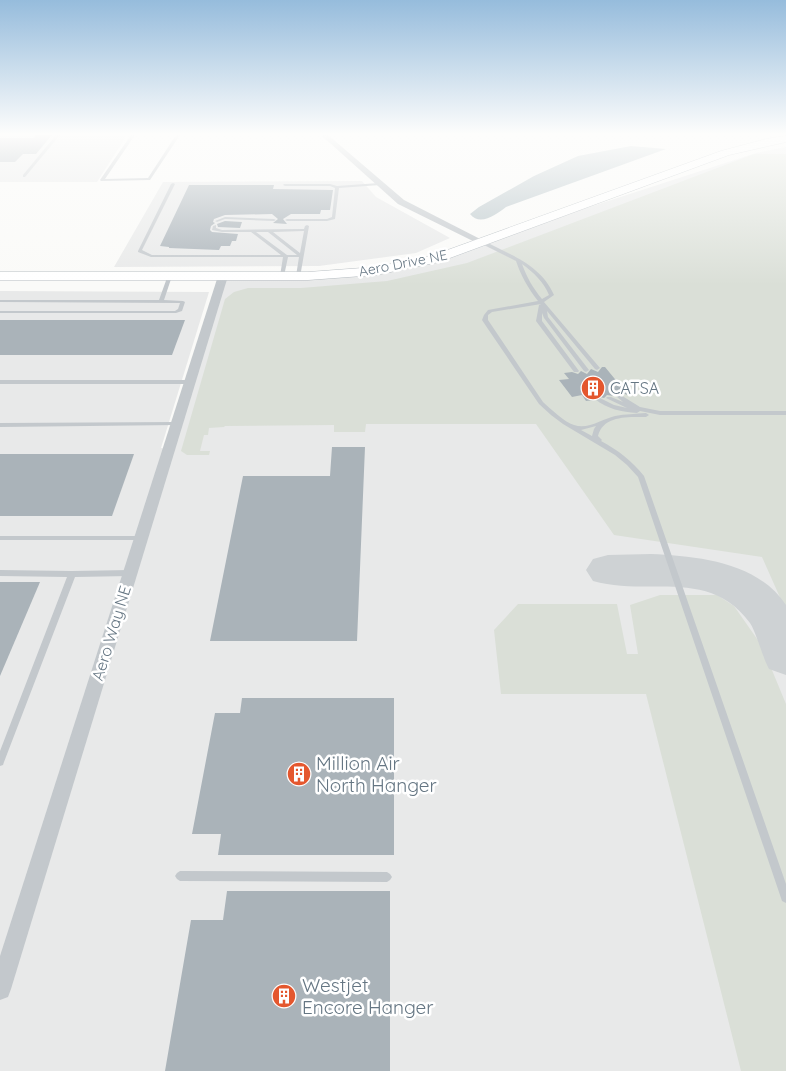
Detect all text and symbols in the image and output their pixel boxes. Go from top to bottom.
street label: Aero Drive NE [357,246,449,280]
building icon: CATSA [580,375,606,401]
place label: CATSA [610,378,659,398]
street label: Aero Way NE [87,583,135,683]
place label: Million Air North Hanger [316,751,437,797]
building icon: Million Air North Hanger [286,761,312,787]
place label: Westjet Encore Hanger [302,973,434,1019]
building icon: Westjet Encore Hanger [271,983,297,1009]

